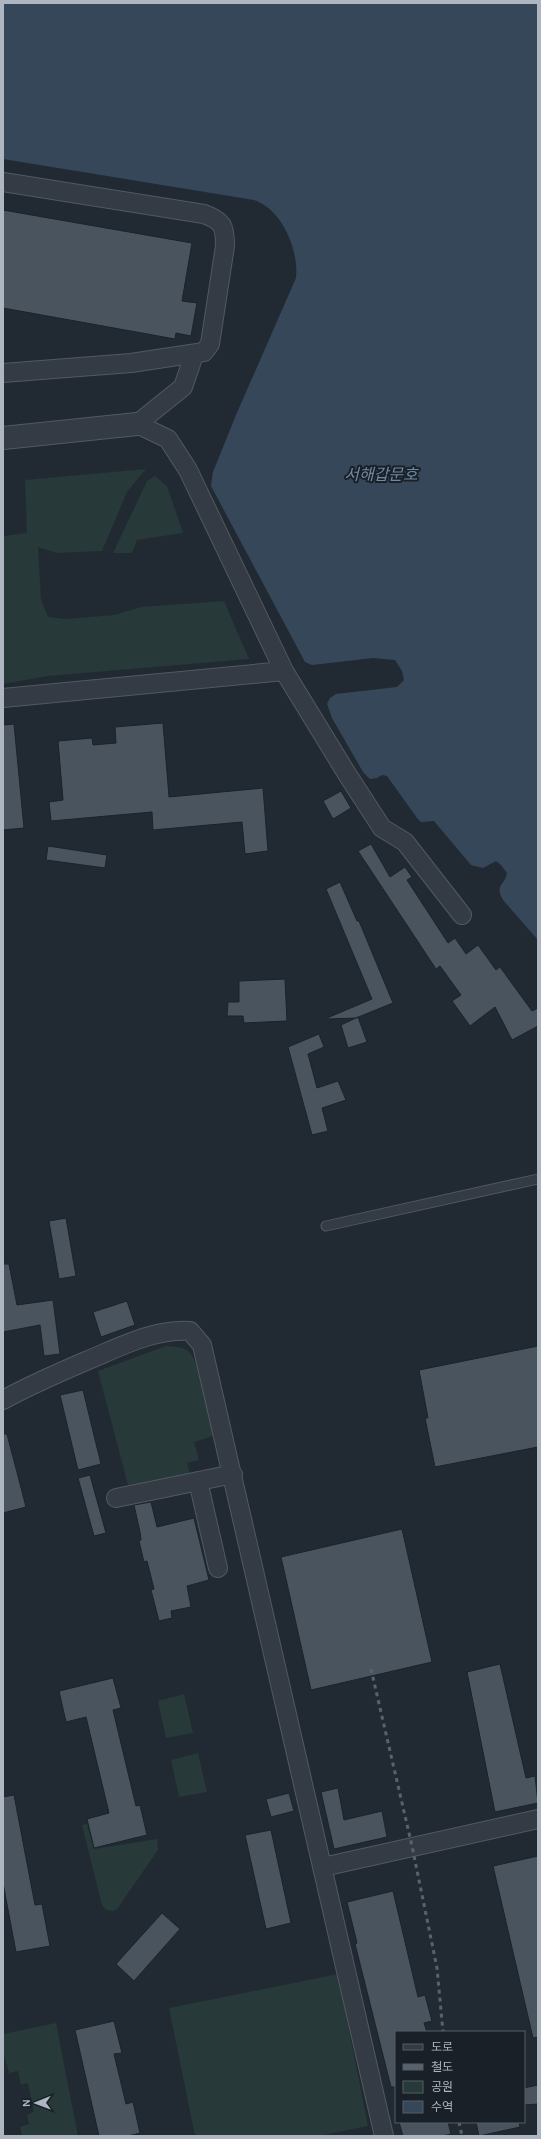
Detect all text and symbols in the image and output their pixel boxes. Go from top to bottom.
water label: 서해갑문호 [344,465,419,484]
legend [395,2031,525,2123]
text: 도로 [431,2040,453,2054]
text: 철도 [431,2060,453,2074]
text: 공원 [431,2080,453,2094]
north arrow [16,2083,56,2123]
text: N [20,2099,33,2107]
text: 수역 [431,2100,453,2114]

